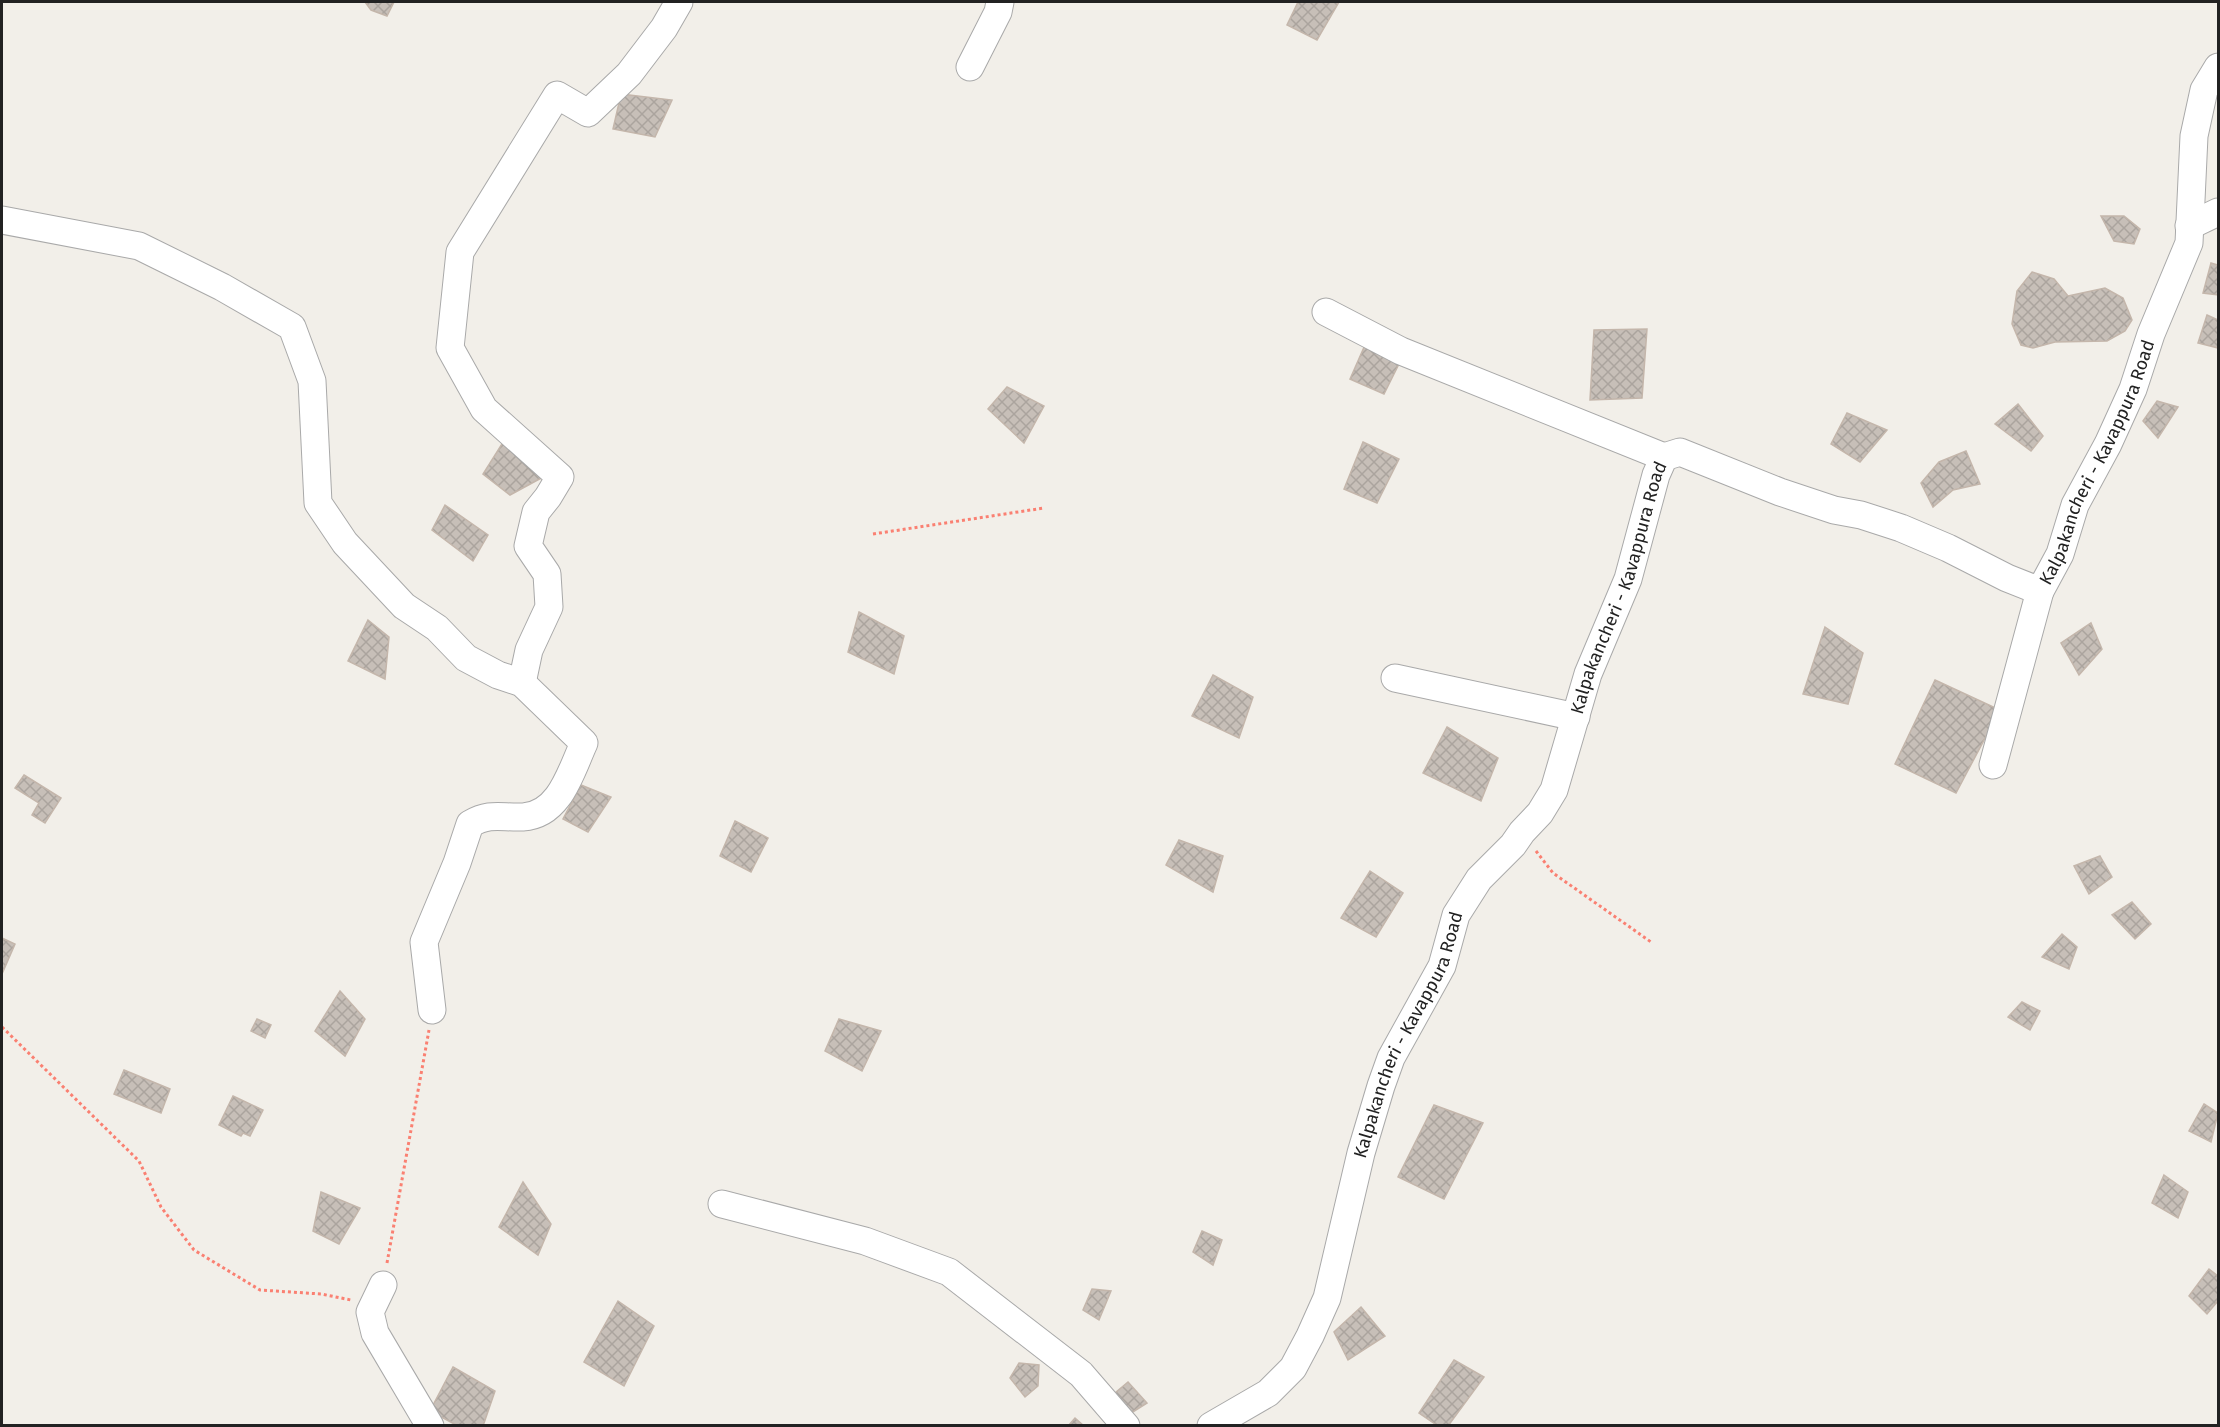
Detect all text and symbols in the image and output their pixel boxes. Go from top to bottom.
street label: Kalpakancheri - Kavappura Road [2034,337,2159,589]
street label: Kalpakancheri - Kavappura Road [1566,458,1672,717]
street label: Kalpakancheri - Kavappura Road [1349,909,1467,1161]

